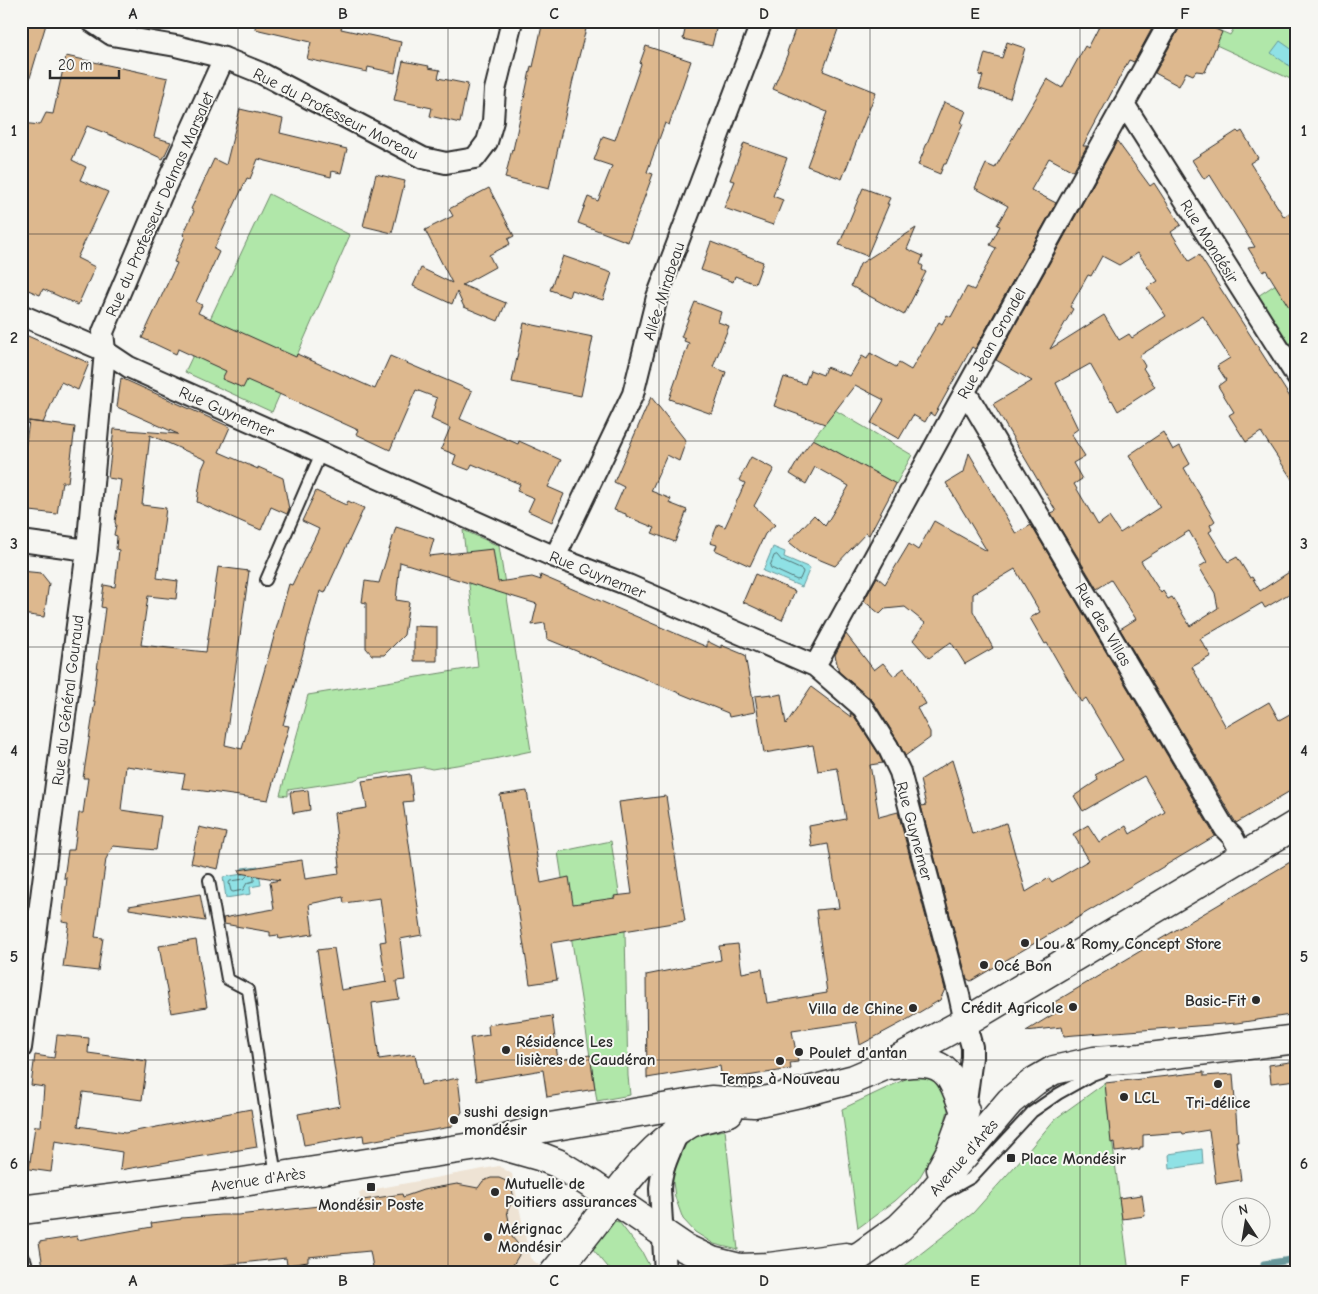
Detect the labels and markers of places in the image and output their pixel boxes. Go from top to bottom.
place label: Lou & Romy Concept Store [1035,935,1222,953]
marker: Lou & Romy Concept Store [1019,937,1031,949]
place label: Océ Bon [994,957,1052,975]
marker: Océ Bon [978,959,990,971]
place label: Basic-Fit [1185,992,1247,1010]
marker: Basic-Fit [1250,994,1262,1006]
place label: Crédit Agricole [961,999,1063,1017]
place label: Villa de Chine [809,1000,903,1018]
marker: Crédit Agricole [1067,1001,1079,1013]
marker: Villa de Chine [907,1002,919,1014]
place label: Résidence Les lisières de Caudéran [516,1033,655,1069]
marker: Résidence Les lisières de Caudéran [500,1044,512,1056]
place label: Poulet d'antan [809,1044,907,1062]
marker: Poulet d'antan [793,1046,805,1058]
marker: Temps à Nouveau [774,1055,786,1067]
place label: Temps à Nouveau [720,1070,840,1088]
marker: Tri-délice [1212,1078,1224,1090]
place label: LCL [1134,1089,1159,1107]
marker: LCL [1118,1091,1130,1103]
place label: Tri-délice [1186,1094,1250,1112]
place label: sushi design mondésir [464,1103,548,1139]
marker: sushi design mondésir [448,1114,460,1126]
place label: Place Mondésir [1021,1150,1127,1168]
marker: Place Mondésir [1005,1152,1017,1164]
place label: Mutuelle de Poitiers assurances [505,1175,637,1211]
marker: Mondésir Poste [365,1181,377,1193]
marker: Mutuelle de Poitiers assurances [489,1186,501,1198]
place label: Mondésir Poste [318,1196,424,1214]
place label: Mérignac Mondésir [498,1220,563,1256]
marker: Mérignac Mondésir [482,1231,494,1243]

